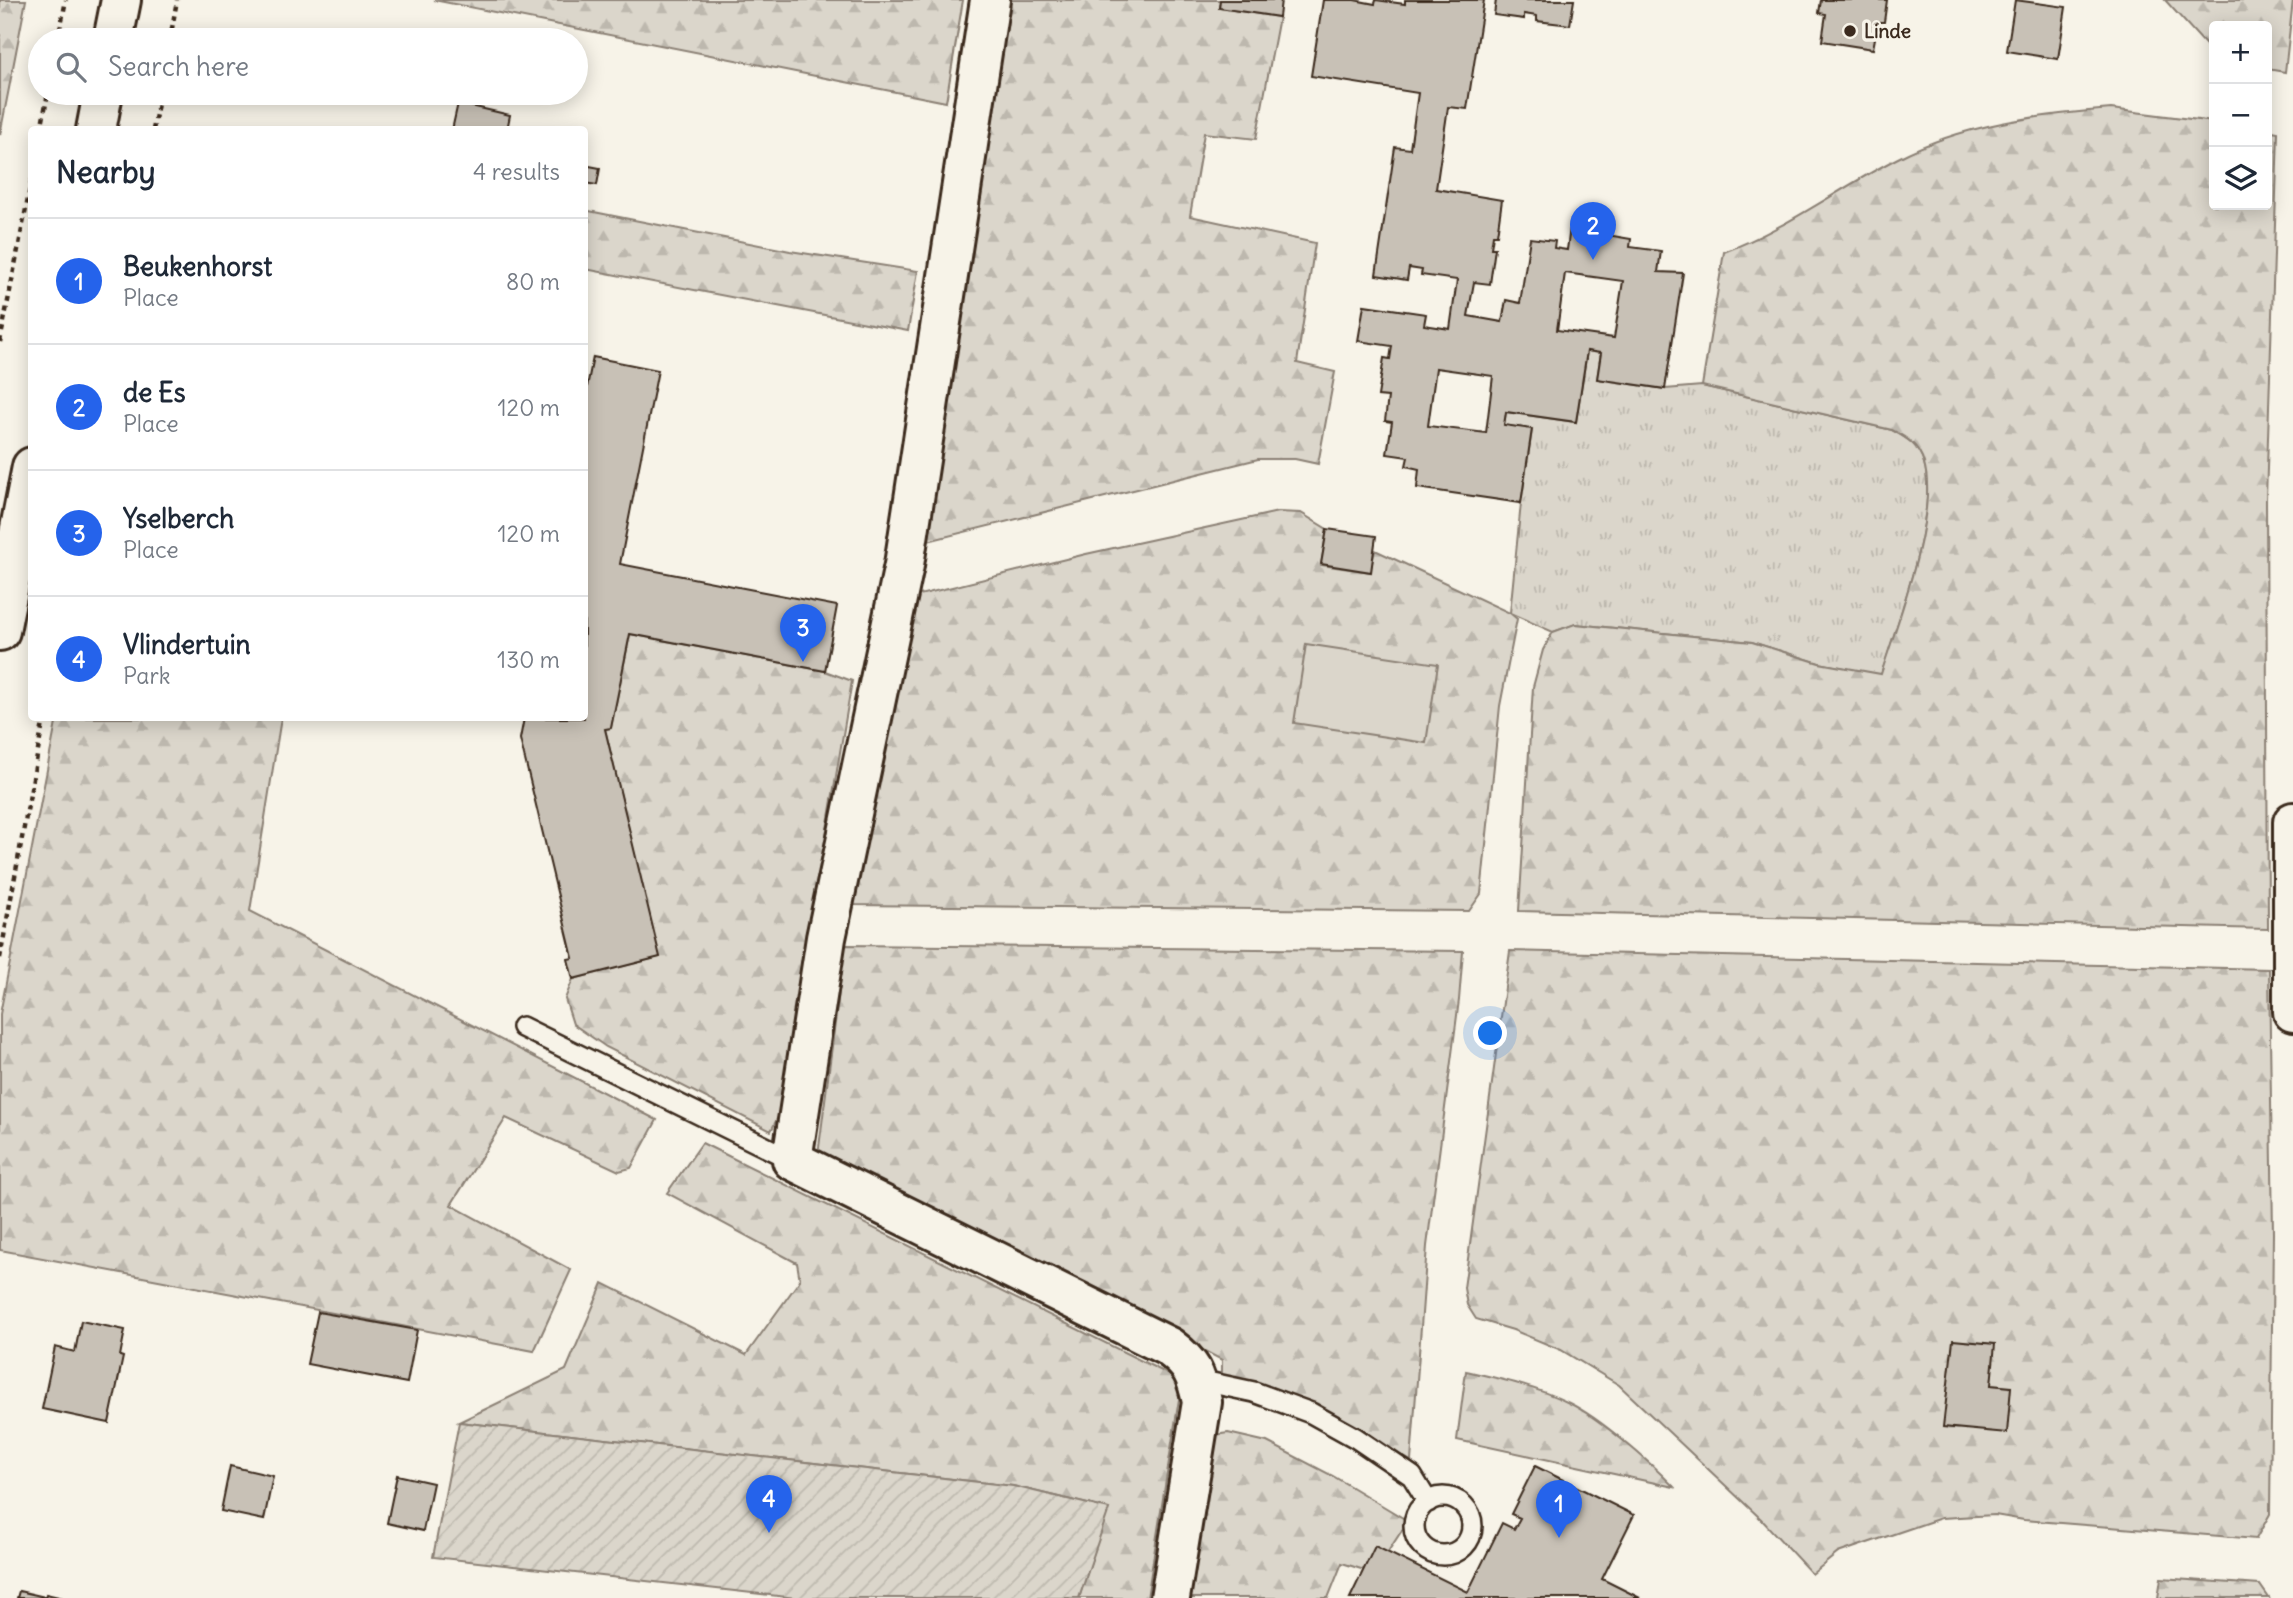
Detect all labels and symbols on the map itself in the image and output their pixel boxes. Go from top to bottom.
place label: Linde [1864,19,1911,43]
marker: Linde [1842,23,1858,39]
pin: 2 [1570,202,1616,260]
pin: 3 [780,604,826,662]
your location [1473,1016,1507,1050]
pin: 4 [746,1475,792,1533]
pin: 1 [1536,1480,1582,1538]

